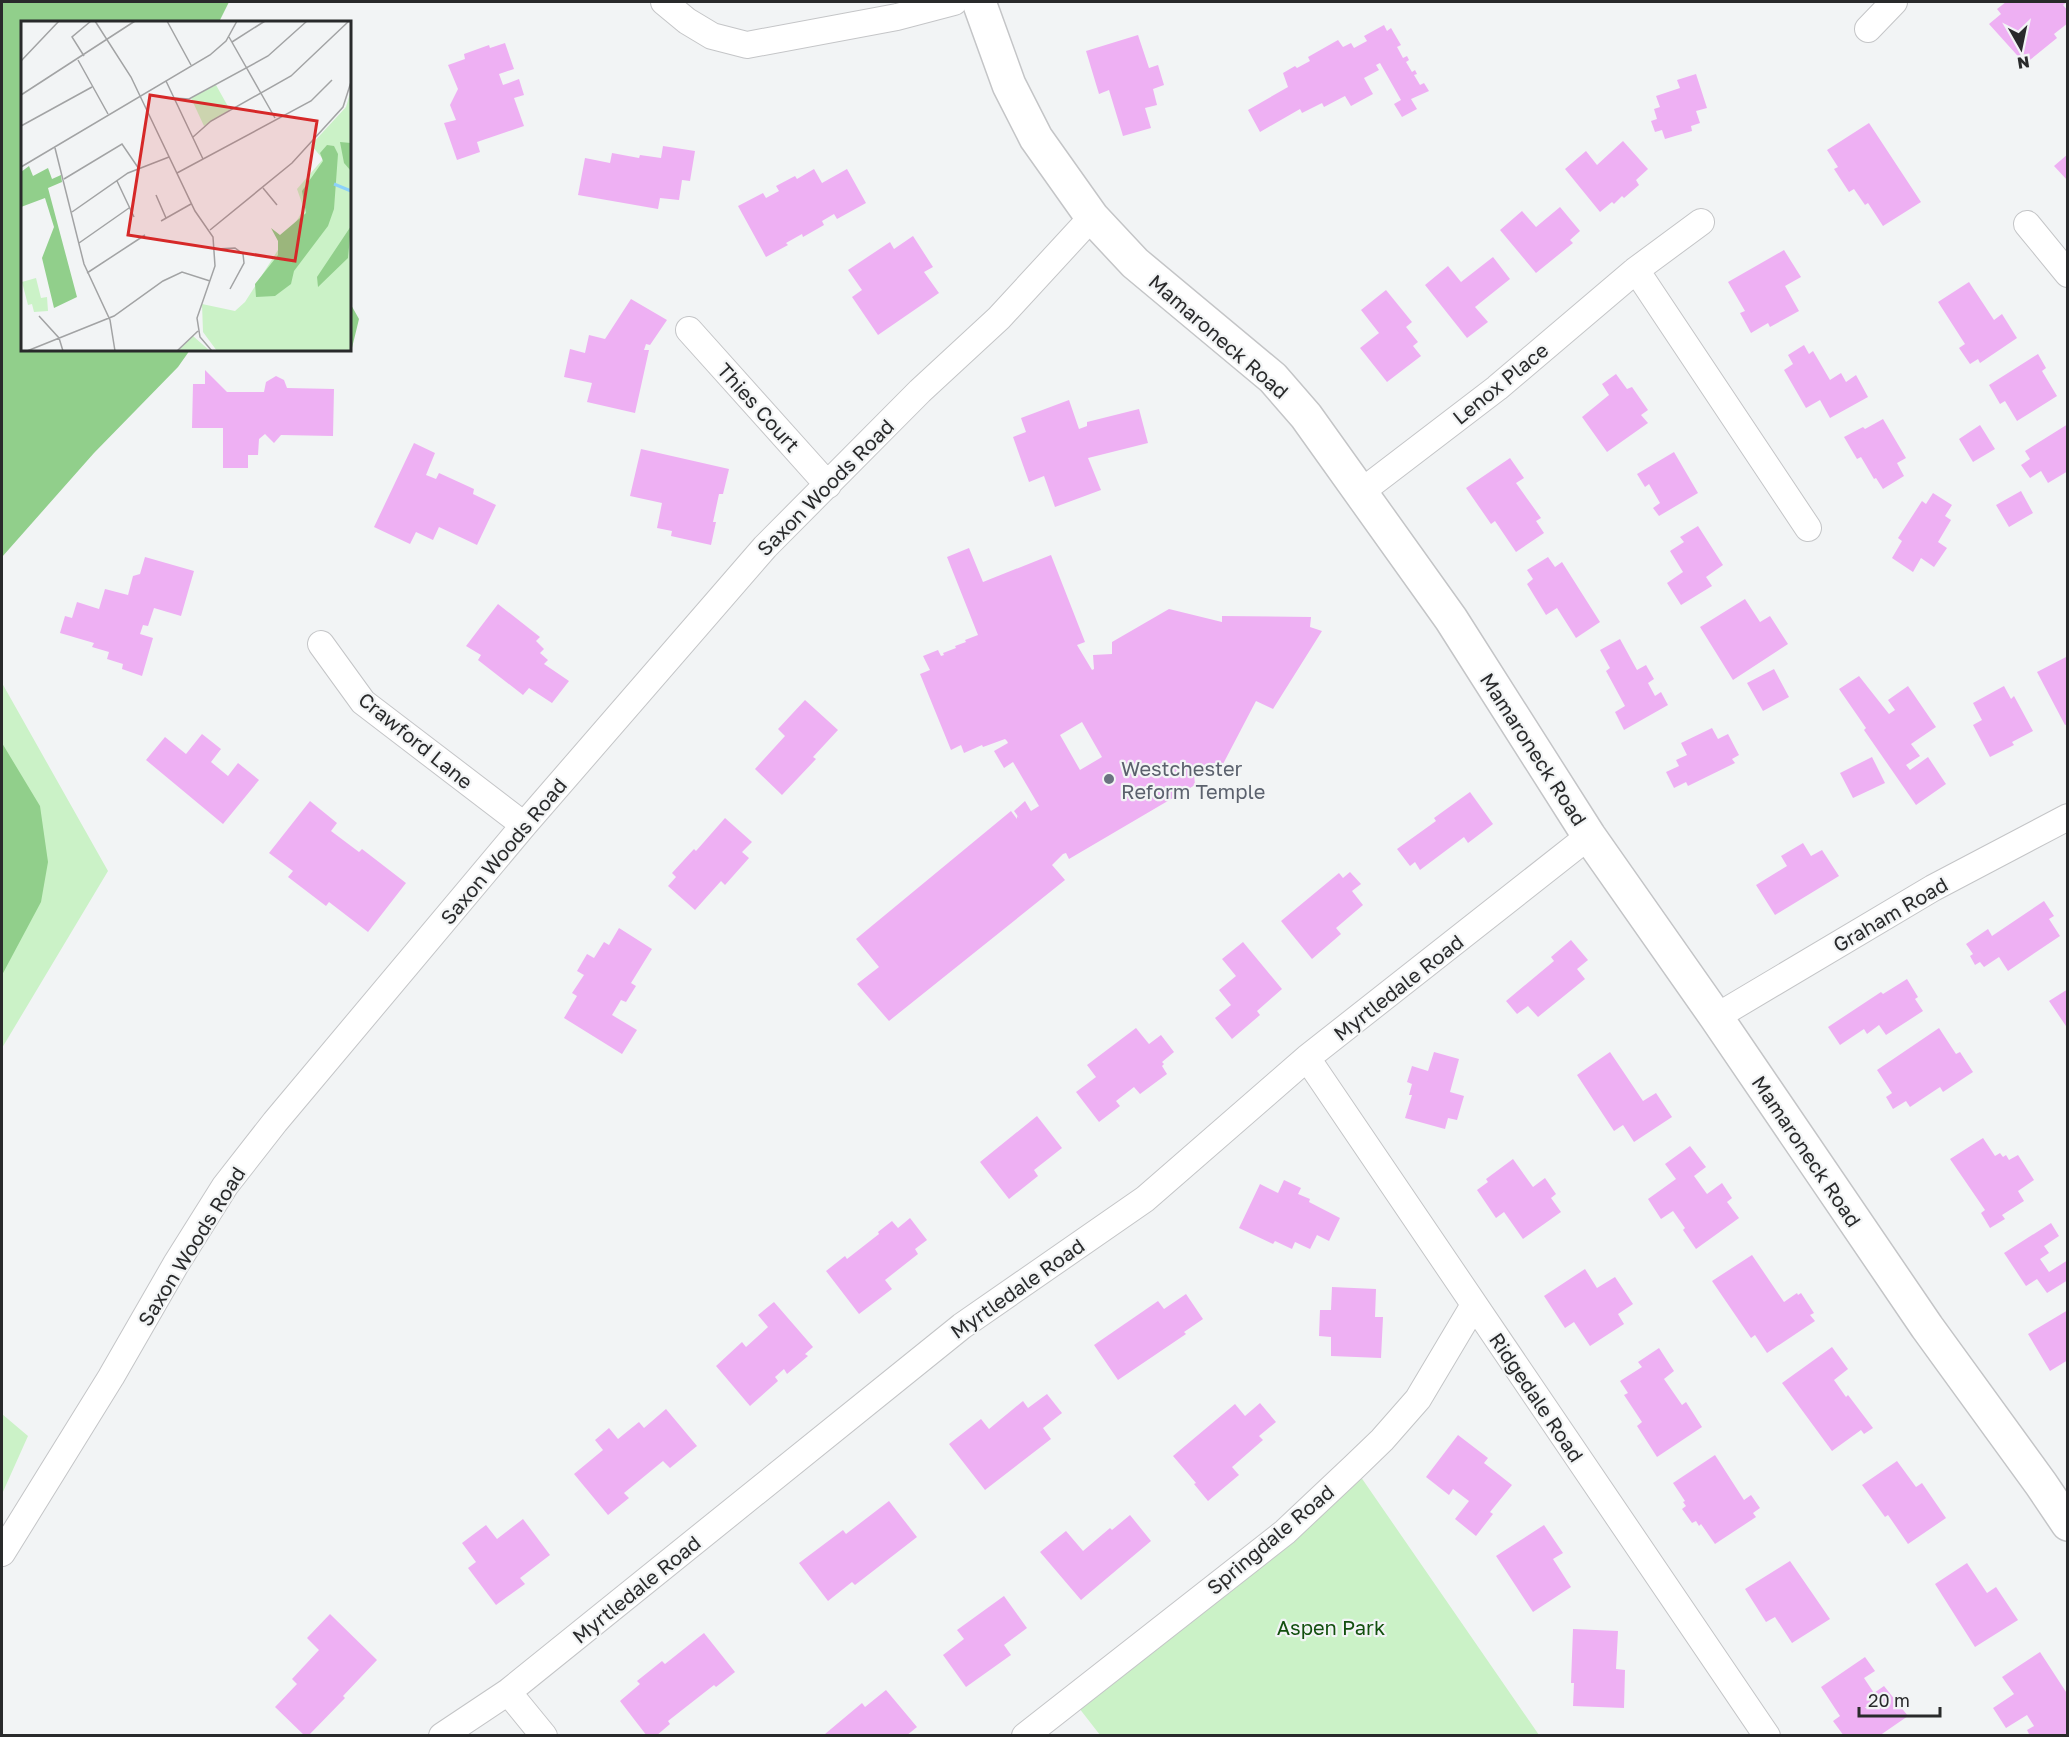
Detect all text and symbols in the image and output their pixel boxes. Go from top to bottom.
north arrow [1991,18,2051,78]
inset map [21,21,351,351]
text: N [2016,52,2031,74]
street label: Mamaroneck Road [1144,269,1294,403]
street label: Lenox Place [1447,337,1553,429]
street label: Thies Court [713,358,805,456]
street label: Saxon Woods Road [752,414,898,560]
street label: Mamaroneck Road [1476,668,1592,830]
street label: Crawford Lane [354,687,478,793]
place label: Westchester Reform Temple [1121,756,1265,803]
marker: Westchester Reform Temple [1102,772,1116,786]
street label: Saxon Woods Road [435,773,571,929]
street label: Graham Road [1828,872,1952,956]
street label: Myrtledale Road [1328,929,1468,1045]
street label: Mamaroneck Road [1748,1071,1866,1231]
street label: Saxon Woods Road [132,1162,250,1330]
street label: Myrtledale Road [945,1233,1089,1343]
street label: Ridgedale Road [1485,1328,1589,1466]
street label: Springdale Road [1202,1479,1338,1599]
street label: Myrtledale Road [567,1530,705,1648]
park label: Aspen Park [1277,1615,1385,1639]
scale bar [1859,1680,1940,1718]
text: 20 m [1868,1689,1910,1711]

